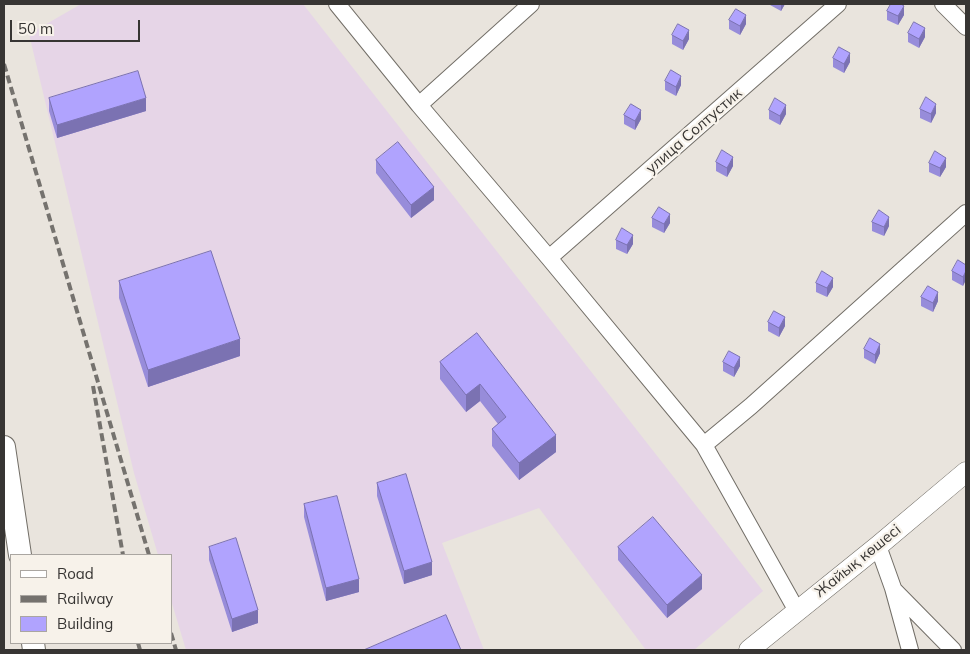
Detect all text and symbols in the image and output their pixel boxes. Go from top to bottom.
scale bar [12,10,142,42]
text: 50 m [18,19,53,38]
street label: улица Солтустик [642,84,746,178]
street label: Жайық көшесі [811,521,905,601]
legend [10,554,172,644]
text: Road [57,564,94,583]
text: Railway [57,589,113,608]
text: Building [57,614,113,633]

